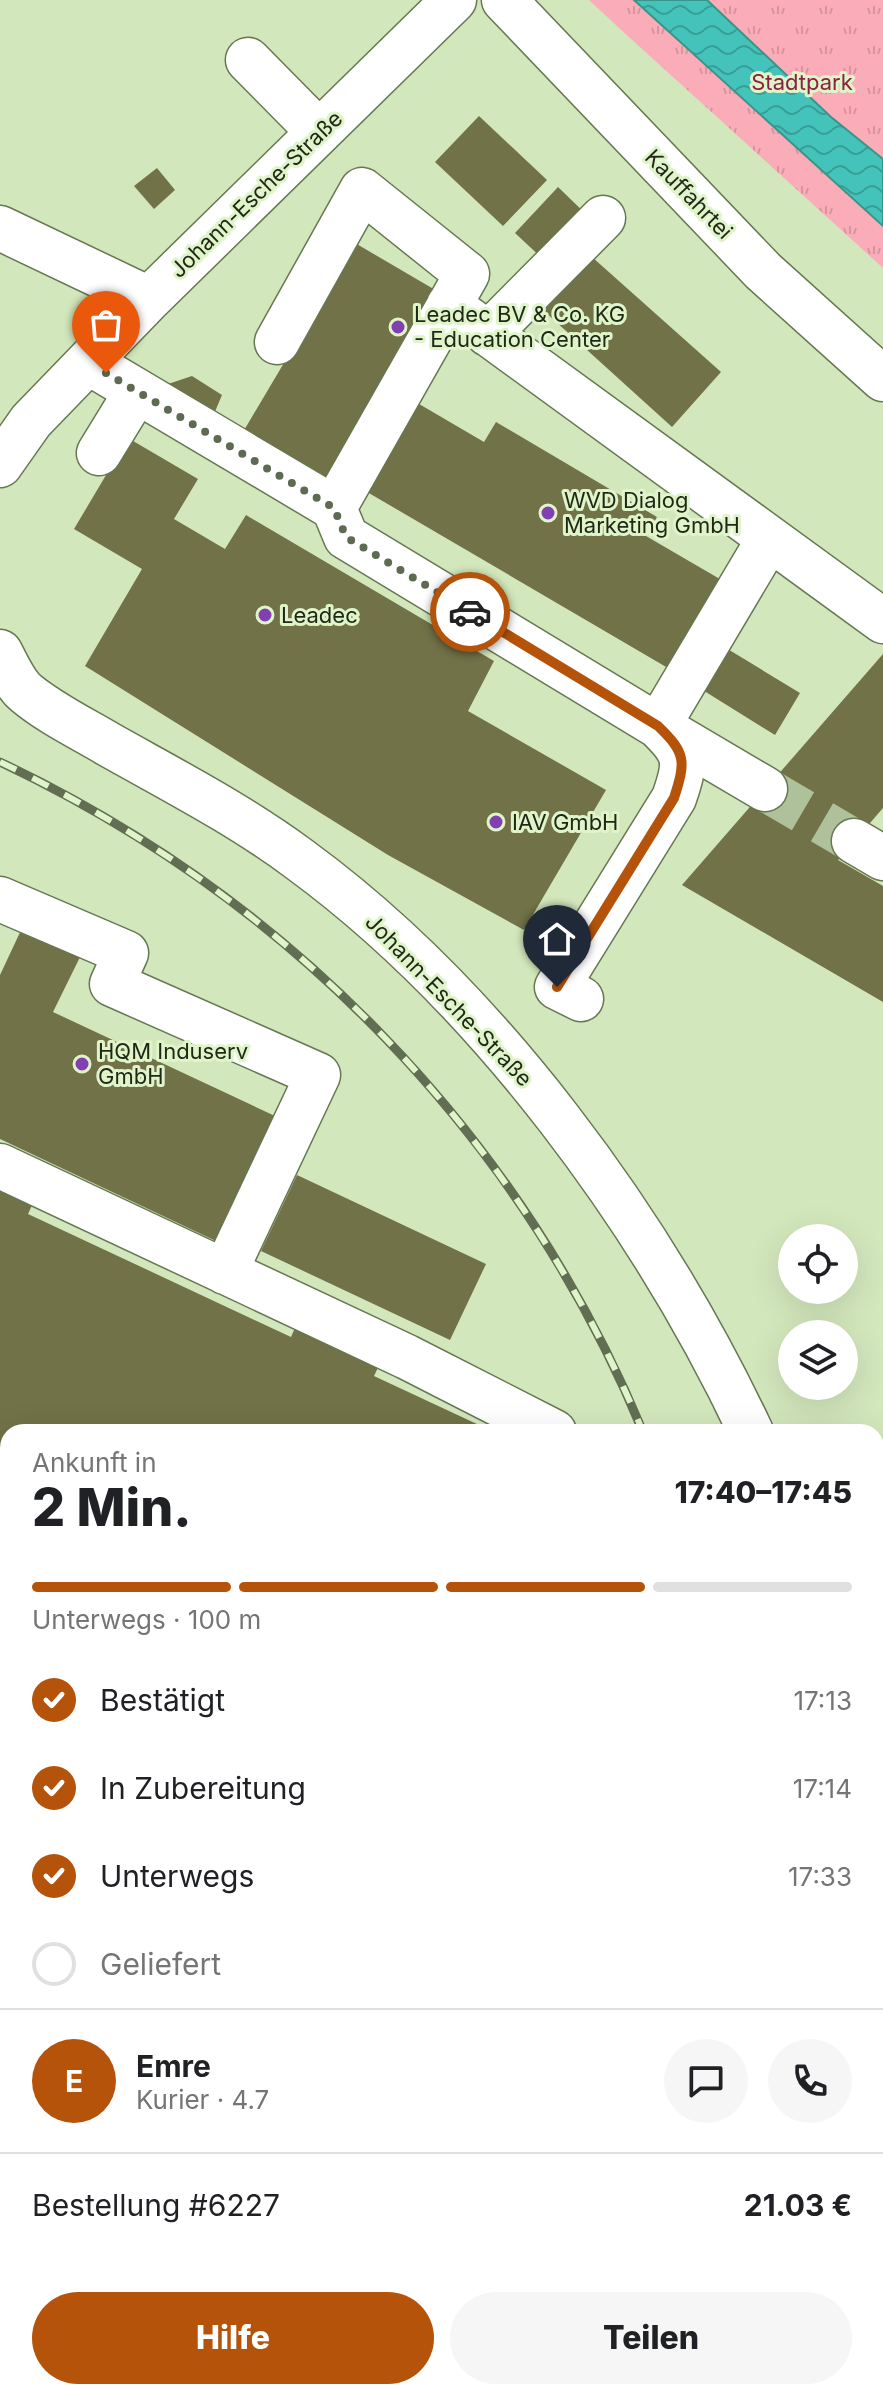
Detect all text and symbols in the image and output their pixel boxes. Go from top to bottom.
park label: Stadtpark [751,69,853,95]
street label: Johann-Esche-Straße [165,105,347,283]
street label: Kauffahrtei [640,144,738,244]
pin [72,291,140,373]
place label: Leadec BV & Co. KG - Education Center [414,301,625,352]
icon: bag [84,303,128,347]
marker: Leadec BV & Co. KG - Education Center [389,318,407,336]
place label: WVD Dialog Marketing GmbH [564,487,740,538]
marker: WVD Dialog Marketing GmbH [539,504,557,522]
courier [430,572,510,652]
icon: car [448,590,492,634]
place label: Leadec [281,602,358,628]
marker: Leadec [256,606,274,624]
place label: IAV GmbH [512,809,618,835]
marker: IAV GmbH [487,813,505,831]
pin [523,905,591,987]
street label: Johann-Esche-Straße [360,909,538,1091]
icon: home [535,917,579,961]
place label: HQM Induserv GmbH [98,1038,248,1089]
marker: HQM Induserv GmbH [73,1055,91,1073]
map controls [778,1224,858,1400]
button: locate [778,1224,858,1304]
button: layers [778,1320,858,1400]
text: Ankunft in [32,1447,157,1478]
text: 17:40–17:45 [674,1474,852,1510]
text: 2 Min. [32,1476,192,1539]
text: Unterwegs · 100 m [32,1604,261,1635]
icon: check [32,1678,76,1722]
text: Bestätigt [100,1682,225,1718]
text: 17:13 [793,1685,852,1716]
icon: check [32,1766,76,1810]
text: In Zubereitung [100,1770,306,1806]
text: 17:14 [793,1773,852,1804]
icon: check [32,1854,76,1898]
text: Unterwegs [100,1858,254,1894]
text: 17:33 [788,1861,852,1892]
text: Geliefert [100,1946,221,1982]
button: chat [664,2039,748,2123]
button: phone [768,2039,852,2123]
text: Emre [136,2048,211,2084]
text: E [65,2063,83,2099]
text: Kurier · 4.7 [136,2084,269,2115]
text: Bestellung #6227 [32,2187,280,2223]
text: 21.03 € [744,2187,852,2223]
button: Hilfe [32,2292,434,2384]
button: Teilen [450,2292,852,2384]

